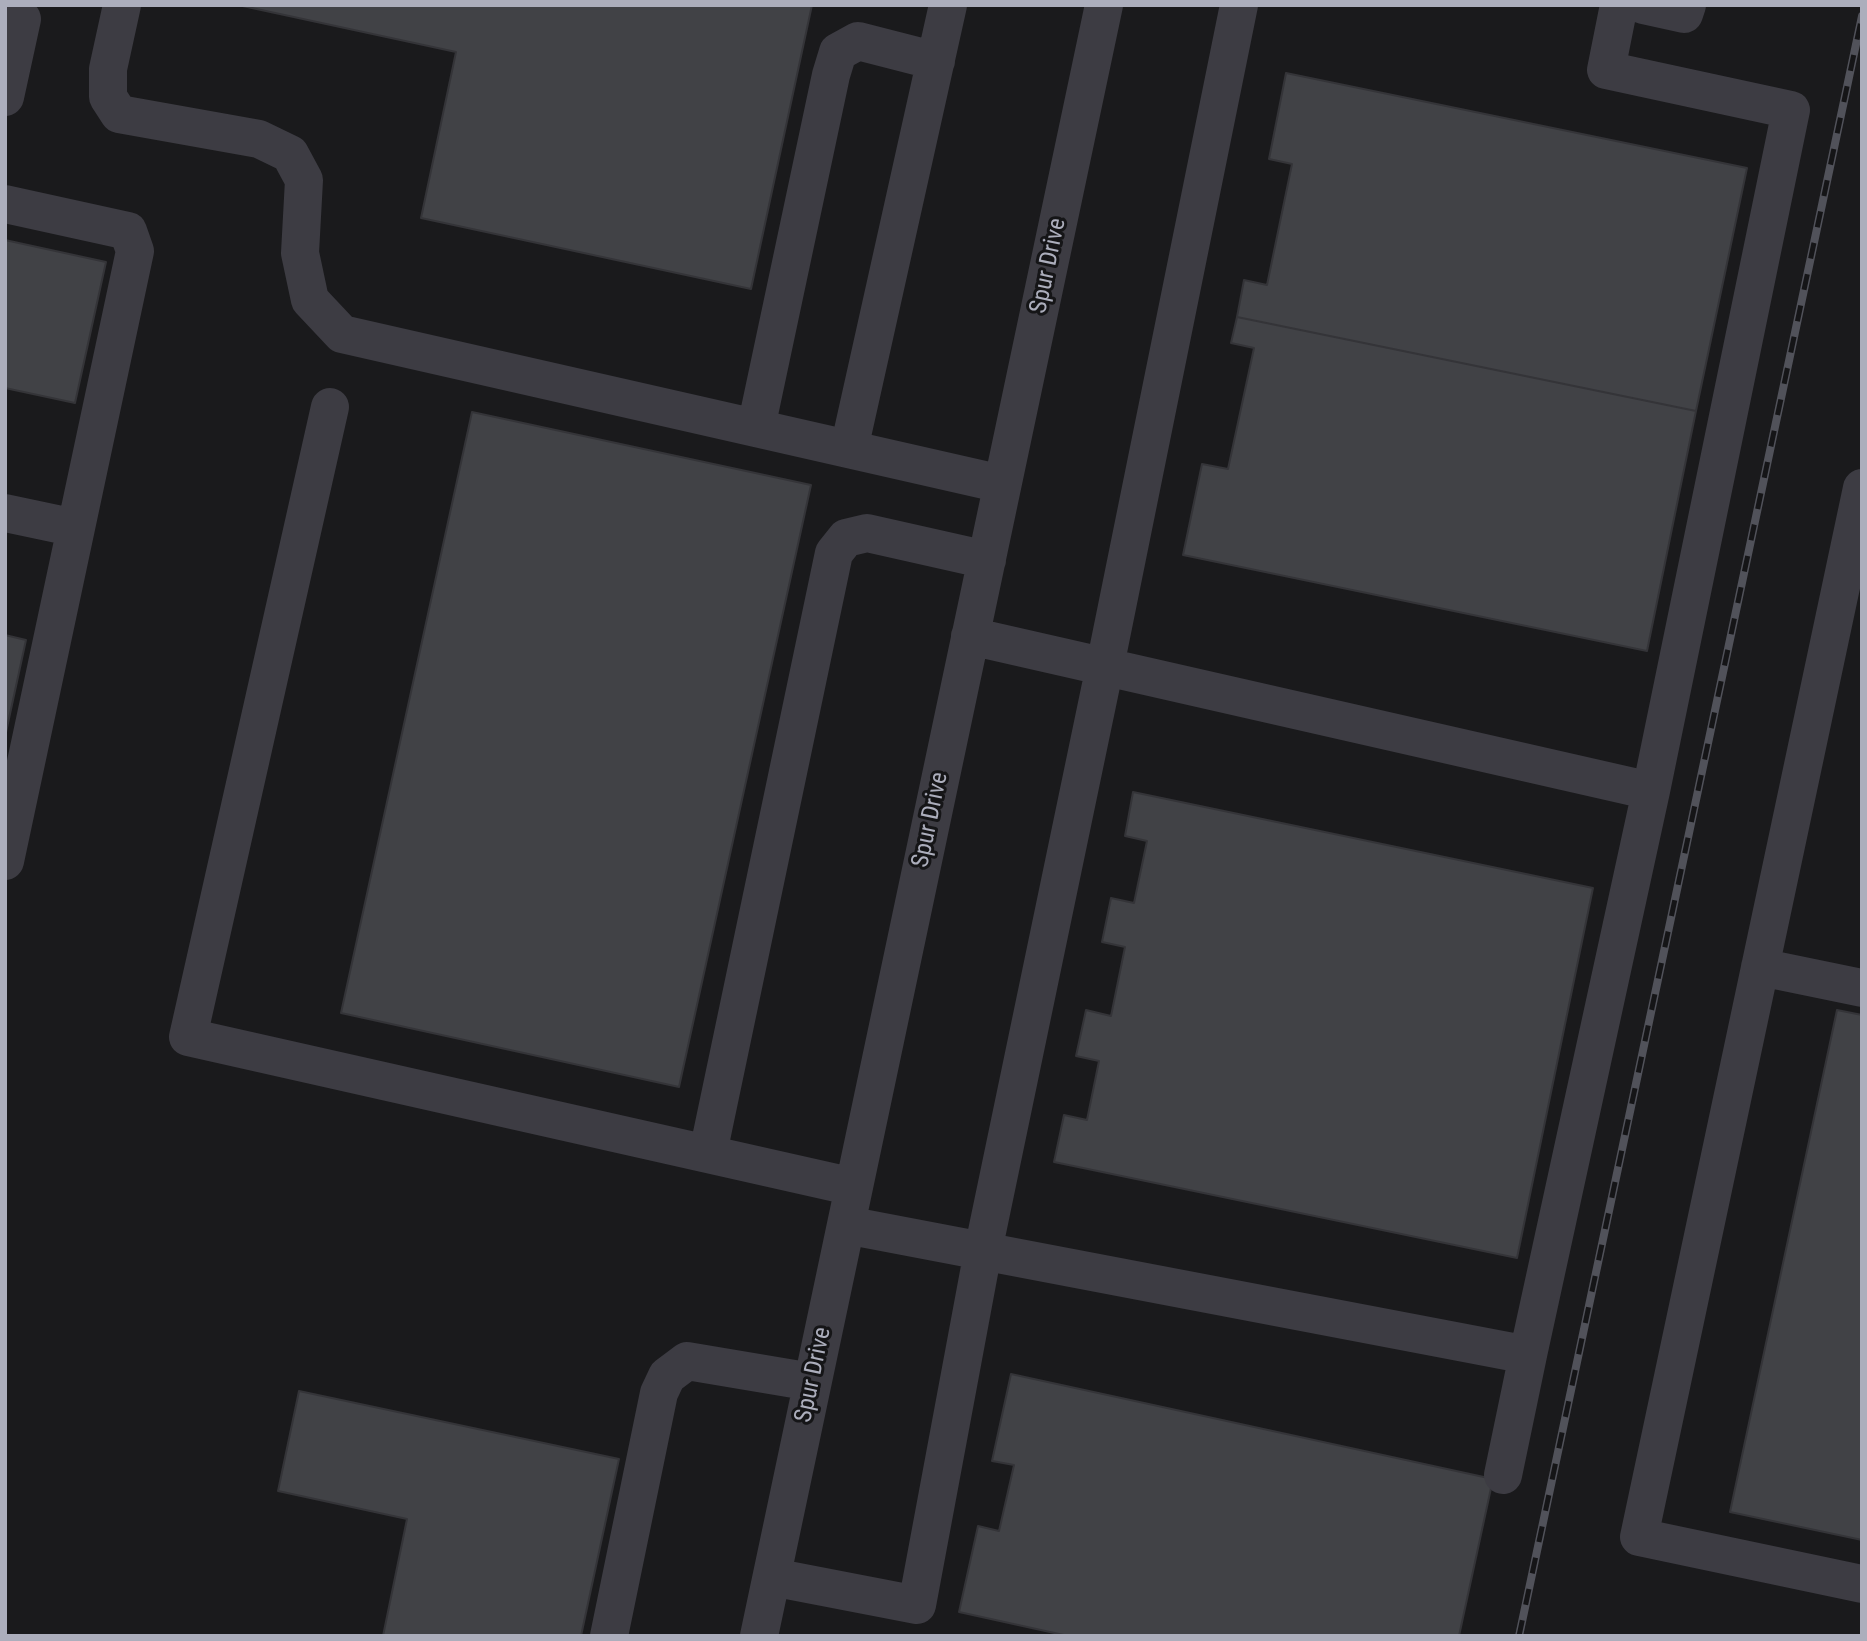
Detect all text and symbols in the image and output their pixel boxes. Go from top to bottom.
street label: Spur Drive [1025,216,1073,316]
street label: Spur Drive [907,770,955,870]
street label: Spur Drive [790,1325,838,1425]

